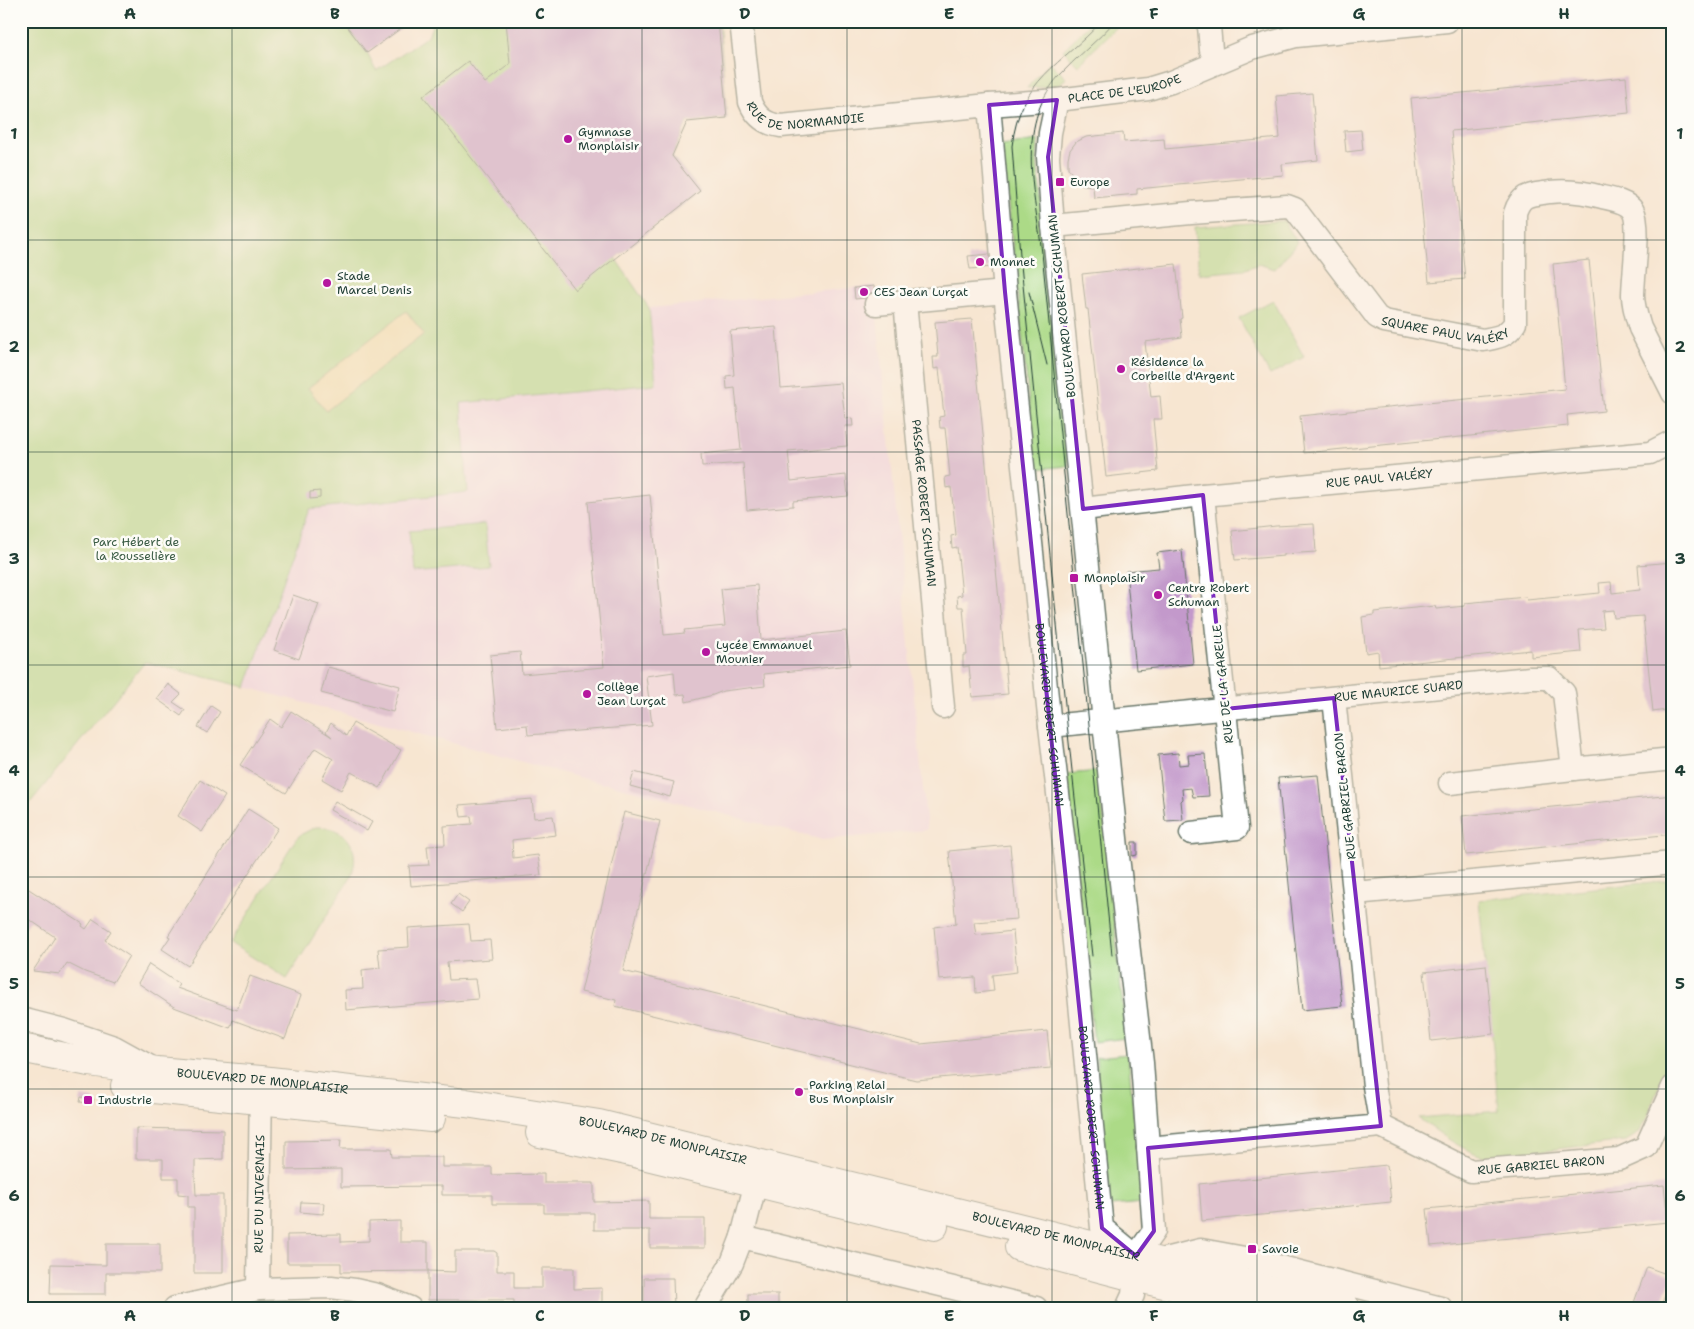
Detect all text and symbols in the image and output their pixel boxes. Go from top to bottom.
text: A [124,3,136,24]
text: B [330,3,340,24]
text: C [535,3,545,24]
text: D [739,3,751,24]
text: E [944,3,954,24]
text: F [1149,3,1159,24]
text: G [1353,3,1366,24]
text: H [1558,3,1570,24]
street label: PLACE DE L'EUROPE [1067,71,1184,107]
street label: RUE DE NORMANDIE [743,99,865,134]
text: 1 [10,123,18,144]
text: 1 [1676,123,1684,144]
place label: Gymnase Monplaisir [578,124,640,154]
marker: Gymnase Monplaisir [562,133,574,145]
place label: Europe [1070,174,1110,190]
marker: Europe [1054,176,1066,188]
street label: BOULEVARD ROBERT SCHUMAN [1044,213,1080,399]
place label: Monnet [990,254,1035,270]
marker: Monnet [974,256,986,268]
place label: Stade Marcel Denis [337,268,412,298]
marker: Stade Marcel Denis [321,277,333,289]
place label: CES Jean Lurçat [874,284,968,300]
marker: CES Jean Lurçat [858,286,870,298]
street label: SQUARE PAUL VALÉRY [1380,313,1514,348]
text: 2 [8,336,20,357]
text: 2 [1674,336,1686,357]
place label: Résidence la Corbeille d'Argent [1131,354,1235,384]
marker: Résidence la Corbeille d'Argent [1115,363,1127,375]
street label: PASSAGE ROBERT SCHUMAN [908,419,940,588]
street label: RUE PAUL VALÉRY [1325,465,1434,491]
park label: Parc Hébert de la Rousselière [93,534,180,564]
text: 3 [8,548,20,569]
text: 3 [1674,548,1686,569]
place label: Monplaisir [1084,570,1146,586]
marker: Monplaisir [1068,572,1080,584]
place label: Centre Robert Schuman [1168,580,1249,610]
marker: Centre Robert Schuman [1152,589,1164,601]
street label: BOULEVARD ROBERT SCHUMAN [1031,622,1068,808]
street label: RUE DE LA GARELLE [1209,624,1237,744]
place label: Lycée Emmanuel Mounier [716,637,812,667]
marker: Lycée Emmanuel Mounier [700,646,712,658]
street label: RUE MAURICE SUARD [1333,677,1464,706]
place label: Collège Jean Lurçat [597,679,666,709]
marker: Collège Jean Lurçat [581,688,593,700]
street label: RUE GABRIEL BARON [1330,732,1360,860]
text: 4 [8,760,20,781]
text: 4 [1674,760,1686,781]
text: 5 [9,973,19,994]
text: 5 [1675,973,1685,994]
street label: BOULEVARD ROBERT SCHUMAN [1074,1025,1108,1210]
street label: BOULEVARD DE MONPLAISIR [176,1065,349,1098]
place label: Parking Relai Bus Monplaisir [809,1077,895,1107]
marker: Parking Relai Bus Monplaisir [793,1086,805,1098]
place label: Industrie [98,1092,152,1108]
marker: Industrie [82,1094,94,1106]
street label: BOULEVARD DE MONPLAISIR [578,1113,748,1168]
street label: RUE DU NIVERNAIS [251,1134,268,1253]
street label: RUE GABRIEL BARON [1477,1152,1605,1178]
text: 6 [8,1185,20,1206]
text: 6 [1674,1185,1686,1206]
street label: BOULEVARD DE MONPLAISIR [970,1208,1142,1265]
place label: Savoie [1262,1241,1299,1257]
marker: Savoie [1246,1243,1258,1255]
text: A [124,1305,136,1326]
text: B [330,1305,340,1326]
text: C [535,1305,545,1326]
text: D [739,1305,751,1326]
text: E [944,1305,954,1326]
text: F [1149,1305,1159,1326]
text: G [1353,1305,1366,1326]
text: H [1558,1305,1570,1326]

